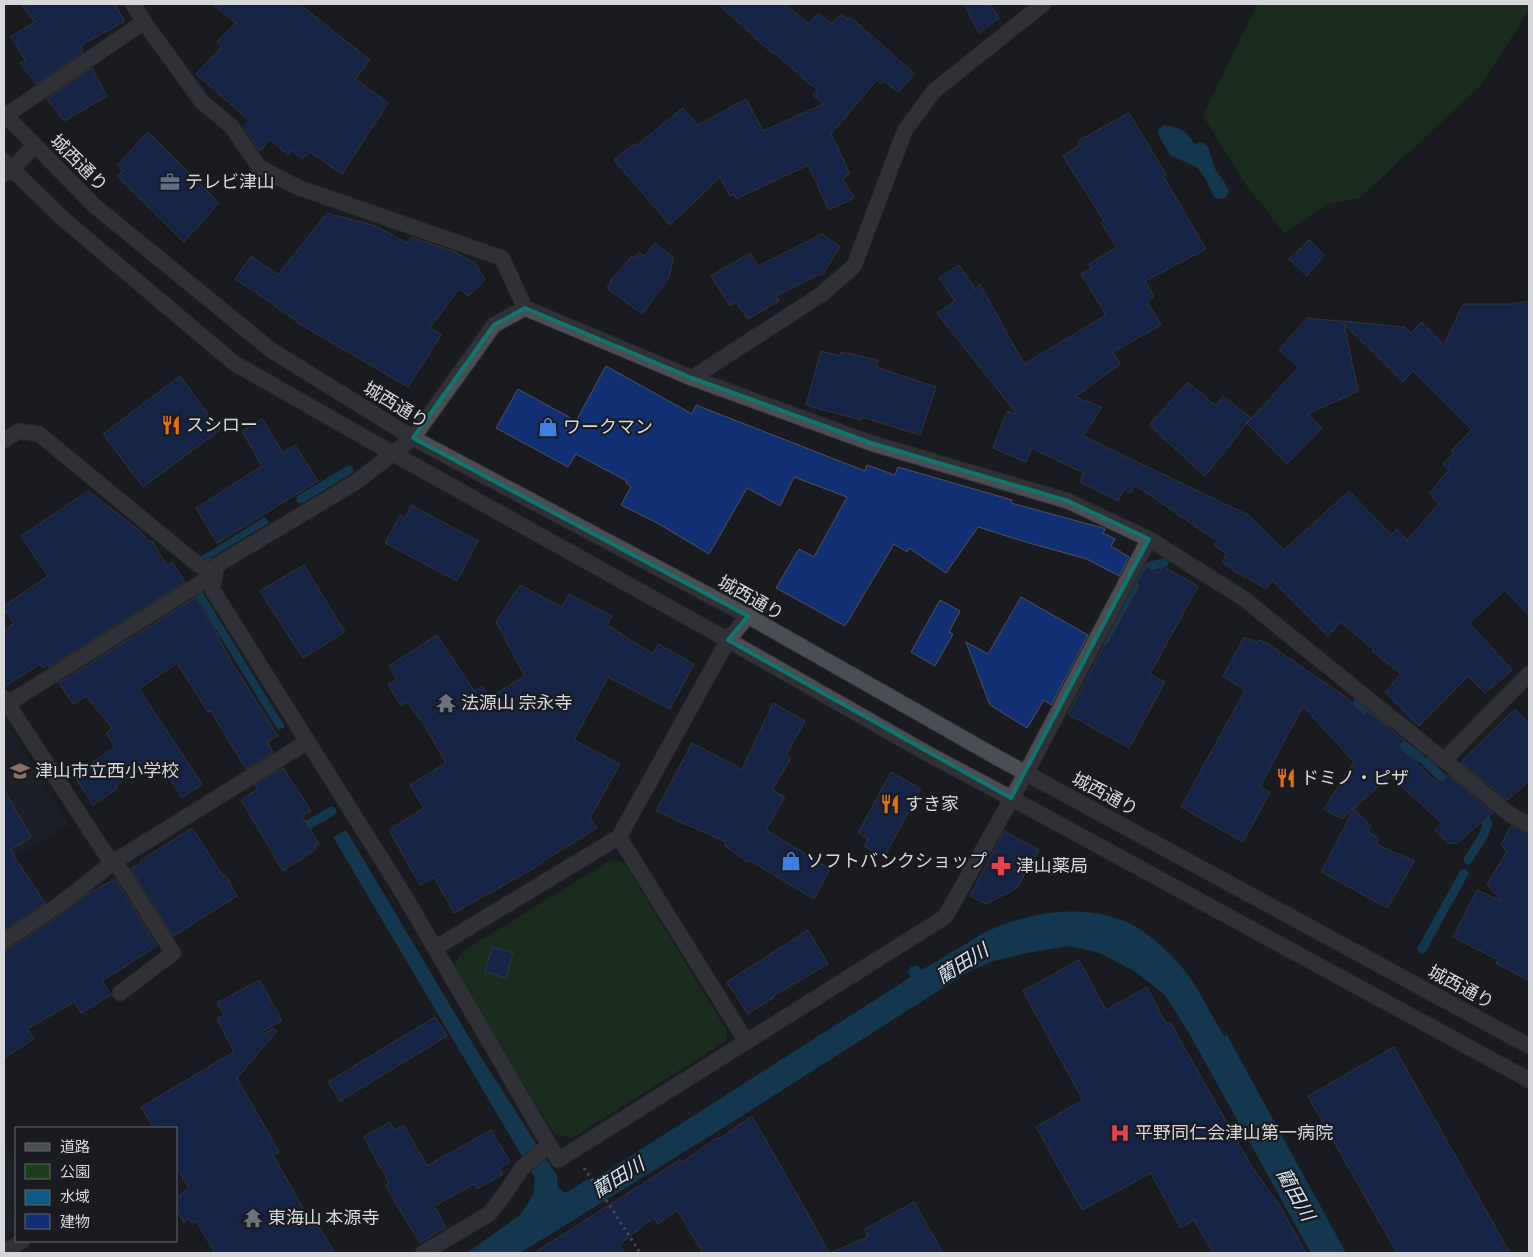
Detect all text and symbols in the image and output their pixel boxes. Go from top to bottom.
street label: 城西通り [46,129,113,196]
place label: テレビ津山 [185,170,275,192]
office icon: テレビ津山 [159,171,181,193]
street label: 城西通り [360,376,433,432]
place label: スシロー [186,413,258,435]
restaurant icon: スシロー [160,414,182,436]
place label: ワークマン [563,415,653,437]
shop icon: ワークマン [537,416,559,438]
street label: 城西通り [715,570,788,624]
place label: 法源山 宗永寺 [461,691,573,713]
temple icon: 法源山 宗永寺 [435,692,457,714]
place label: 津山市立西小学校 [35,759,179,781]
school or university icon: 津山市立西小学校 [9,760,31,782]
place label: ドミノ・ピザ [1301,766,1409,788]
street label: 城西通り [1069,767,1142,820]
restaurant icon: ドミノ・ピザ [1275,767,1297,789]
place label: すき家 [905,792,959,814]
restaurant icon: すき家 [879,793,901,815]
place label: ソフトバンクショップ [806,849,987,871]
shop icon: ソフトバンクショップ [780,850,802,872]
place label: 津山薬局 [1016,854,1088,876]
pharmacy icon: 津山薬局 [990,855,1012,877]
water label: 藺田川 [931,937,994,987]
street label: 城西通り [1425,960,1498,1013]
place label: 平野同仁会津山第一病院 [1135,1121,1333,1143]
hospital icon: 平野同仁会津山第一病院 [1109,1122,1131,1144]
legend [15,1127,178,1242]
text: 道路 [60,1137,90,1155]
water label: 藺田川 [587,1151,650,1201]
text: 公園 [60,1162,90,1180]
water label: 藺田川 [1273,1163,1321,1226]
text: 水域 [60,1187,90,1205]
place label: 東海山 本源寺 [268,1206,380,1228]
temple icon: 東海山 本源寺 [242,1207,264,1229]
text: 建物 [60,1212,90,1230]

